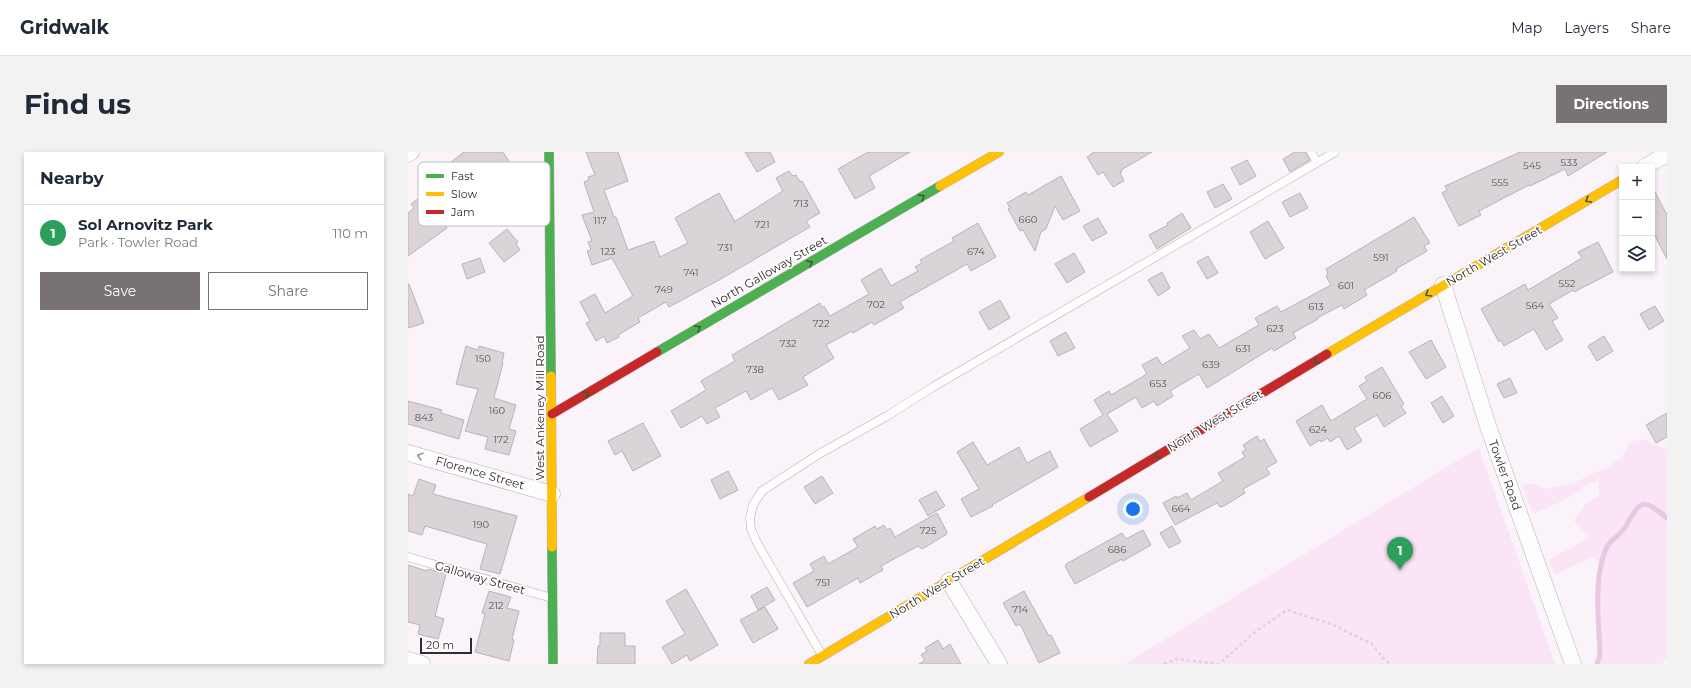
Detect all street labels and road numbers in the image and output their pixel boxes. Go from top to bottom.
street label: North West Street [1443,222,1545,289]
street label: North Galloway Street [708,232,830,311]
street label: West Ankeney Mill Road [532,335,547,481]
street label: North West Street [1164,386,1265,455]
street label: Towler Road [1486,438,1525,512]
street label: Florence Street [434,453,526,492]
street label: North West Street [886,553,987,622]
street label: Galloway Street [433,557,527,598]

